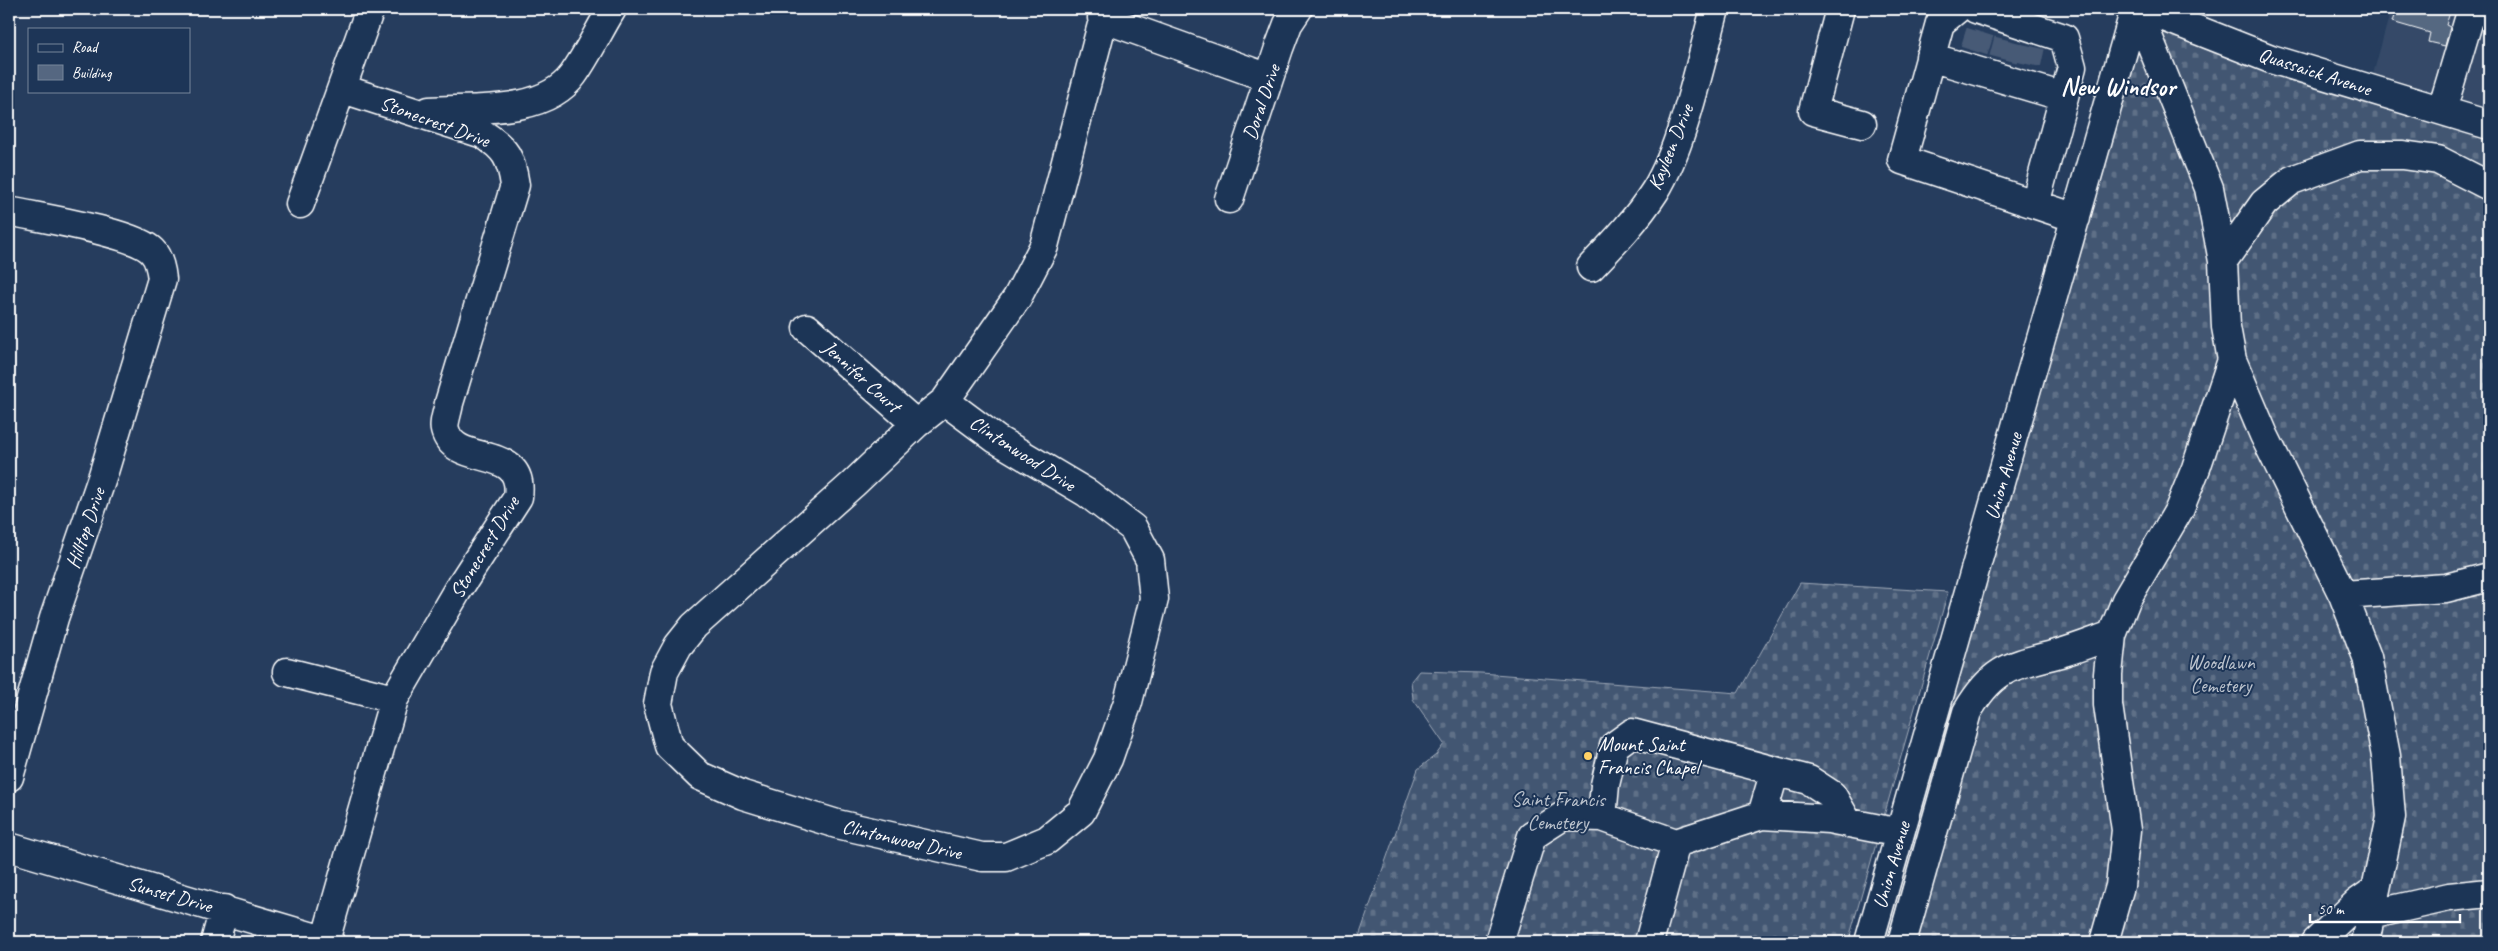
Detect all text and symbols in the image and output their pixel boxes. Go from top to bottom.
legend [28,28,190,92]
text: Road [72,38,99,57]
street label: Quassaick Avenue [2255,42,2376,102]
street label: Doral Drive [1237,60,1286,143]
text: Building [72,64,112,83]
district label: New Windsor [2061,71,2178,103]
street label: Stonecrest Drive [377,90,494,153]
street label: Kayleen Drive [1642,99,1700,194]
street label: Jennifer Court [817,334,908,420]
street label: Clintonwood Drive [965,410,1082,498]
street label: Union Avenue [1979,428,2028,522]
street label: Hilltop Drive [60,483,111,572]
street label: Stonecrest Drive [444,490,525,603]
park label: Woodlawn Cemetery [2187,650,2256,698]
place label: Mount Saint Francis Chapel [1598,732,1703,780]
marker: Mount Saint Francis Chapel [1582,750,1594,762]
park label: Saint Francis Cemetery [1511,787,1607,835]
street label: Clintonwood Drive [840,814,965,866]
street label: Union Avenue [1867,817,1916,911]
street label: Sunset Drive [125,871,216,919]
scale bar [2310,891,2460,923]
text: 50 m [2318,900,2345,919]

